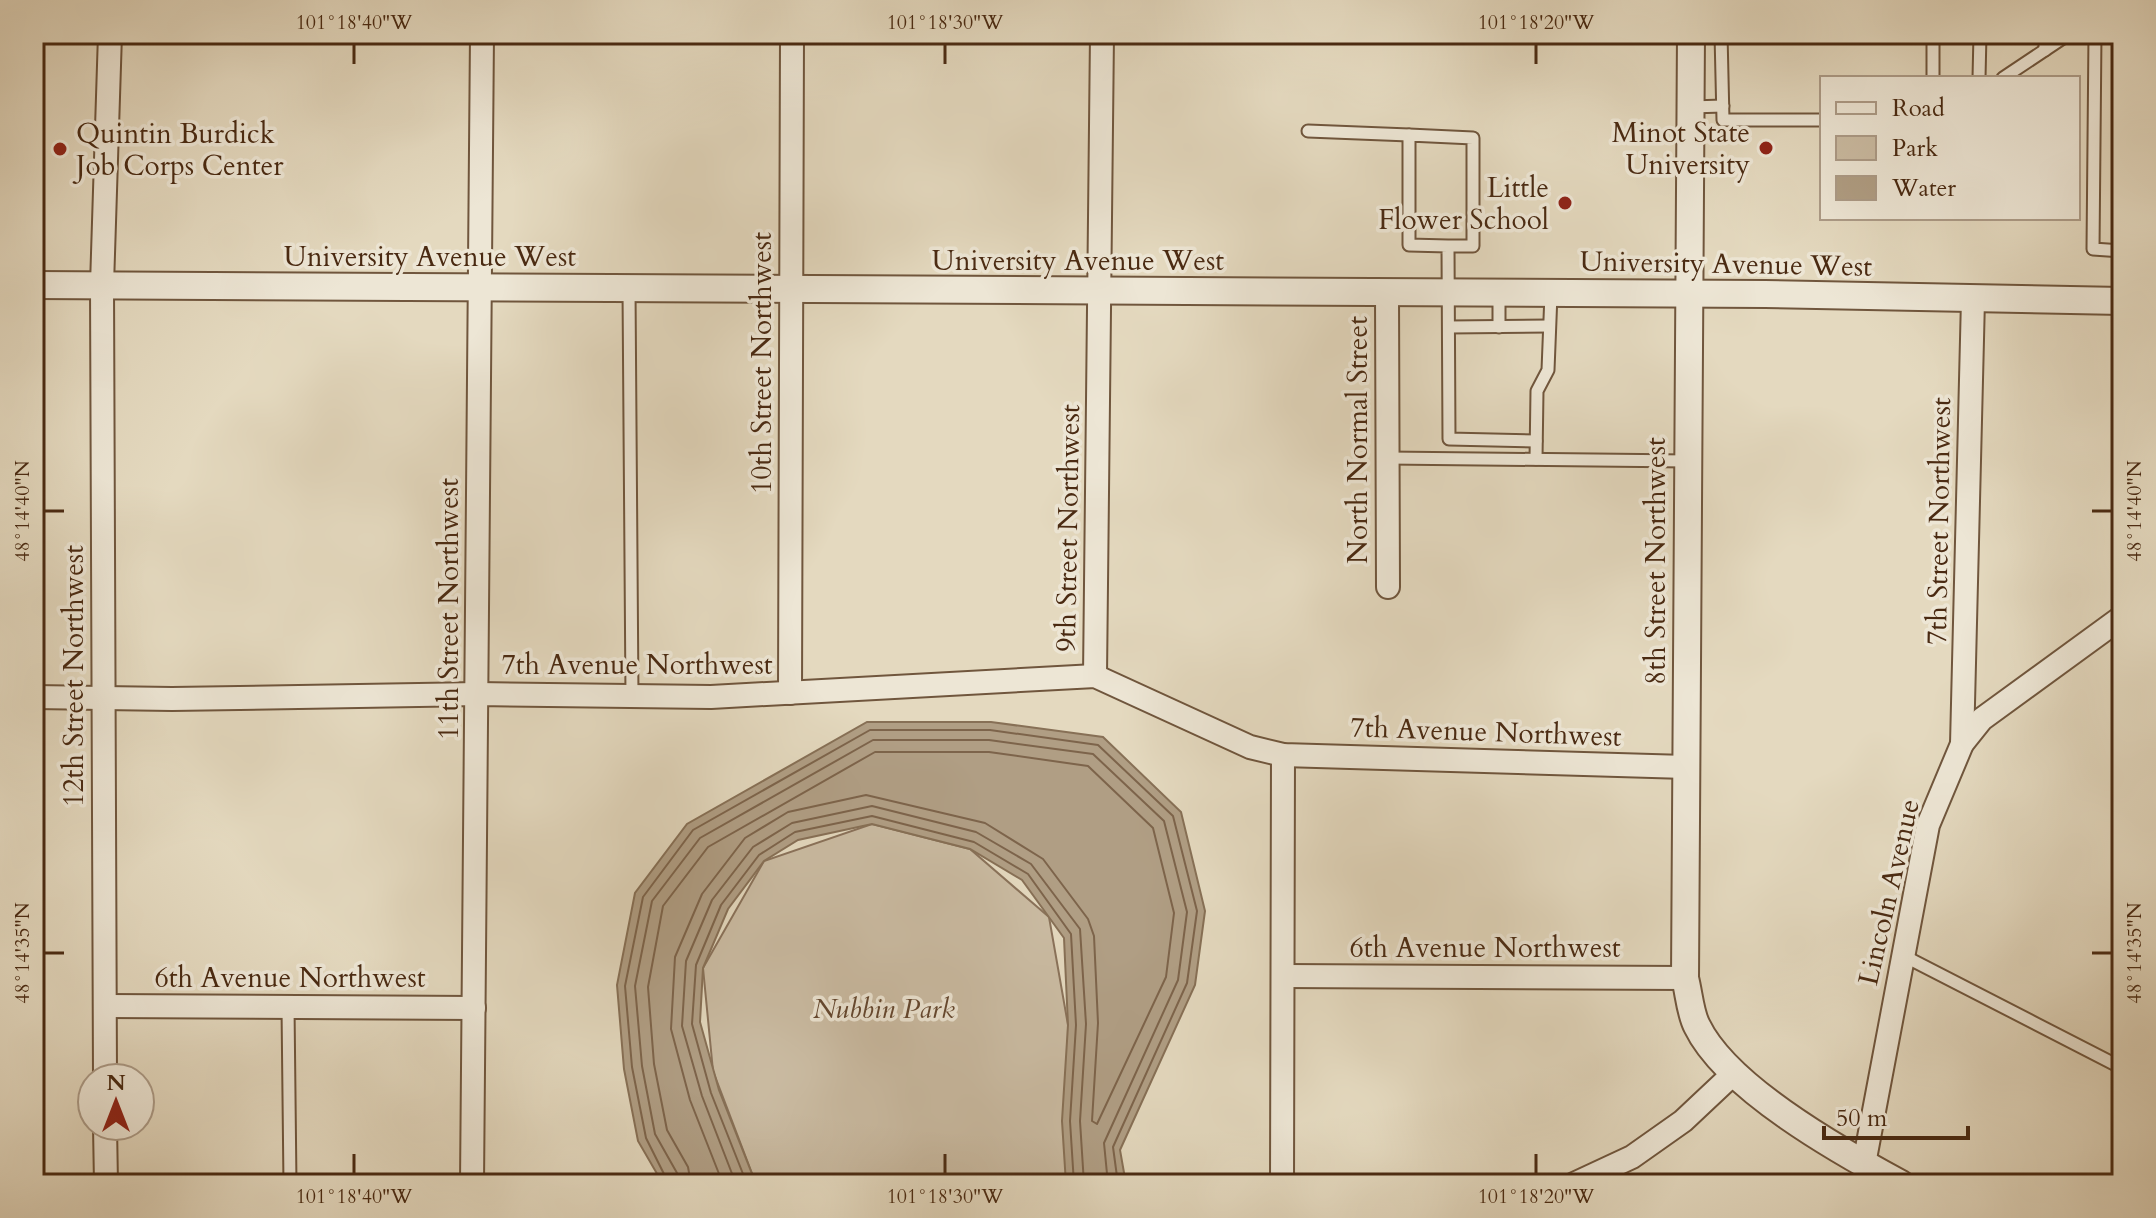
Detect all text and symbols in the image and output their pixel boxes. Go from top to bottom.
text: 101°18'40"W [296,9,413,36]
text: 101°18'30"W [887,9,1004,36]
text: 101°18'20"W [1478,9,1595,36]
legend [1820,76,2080,220]
text: Road [1892,92,1945,125]
place label: Minot State University [1612,114,1750,184]
place label: Quintin Burdick Job Corps Center [72,115,284,185]
text: Park [1892,132,1938,165]
marker: Minot State University [1757,139,1775,157]
marker: Quintin Burdick Job Corps Center [51,140,69,158]
place label: Little Flower School [1378,169,1549,239]
text: Water [1891,172,1956,205]
marker: Little Flower School [1556,194,1574,212]
street label: 10th Street Northwest [743,232,781,494]
street label: University Avenue West [284,238,576,276]
street label: University Avenue West [932,242,1224,280]
street label: University Avenue West [1580,242,1873,286]
street label: North Normal Street [1339,316,1377,564]
street label: 7th Street Northwest [1918,397,1960,645]
street label: 9th Street Northwest [1047,404,1089,652]
street label: 8th Street Northwest [1637,437,1675,685]
text: 48°14'40"N [9,460,36,562]
text: 48°14'40"N [2121,460,2148,562]
street label: 11th Street Northwest [430,478,468,740]
street label: 12th Street Northwest [55,545,93,807]
street label: 7th Avenue Northwest [501,646,773,684]
street label: 7th Avenue Northwest [1350,708,1622,756]
street label: Lincoln Avenue [1849,795,1929,989]
text: 48°14'35"N [9,902,36,1004]
text: 48°14'35"N [2121,902,2148,1004]
street label: 6th Avenue Northwest [1349,929,1621,967]
street label: 6th Avenue Northwest [154,959,426,997]
park label: Nubbin Park [813,990,955,1028]
north arrow [76,1062,156,1142]
text: N [106,1068,126,1098]
scale bar [1824,1090,1968,1140]
text: 50 m [1836,1102,1888,1135]
text: 101°18'40"W [296,1183,413,1210]
text: 101°18'30"W [887,1183,1004,1210]
text: 101°18'20"W [1478,1183,1595,1210]

